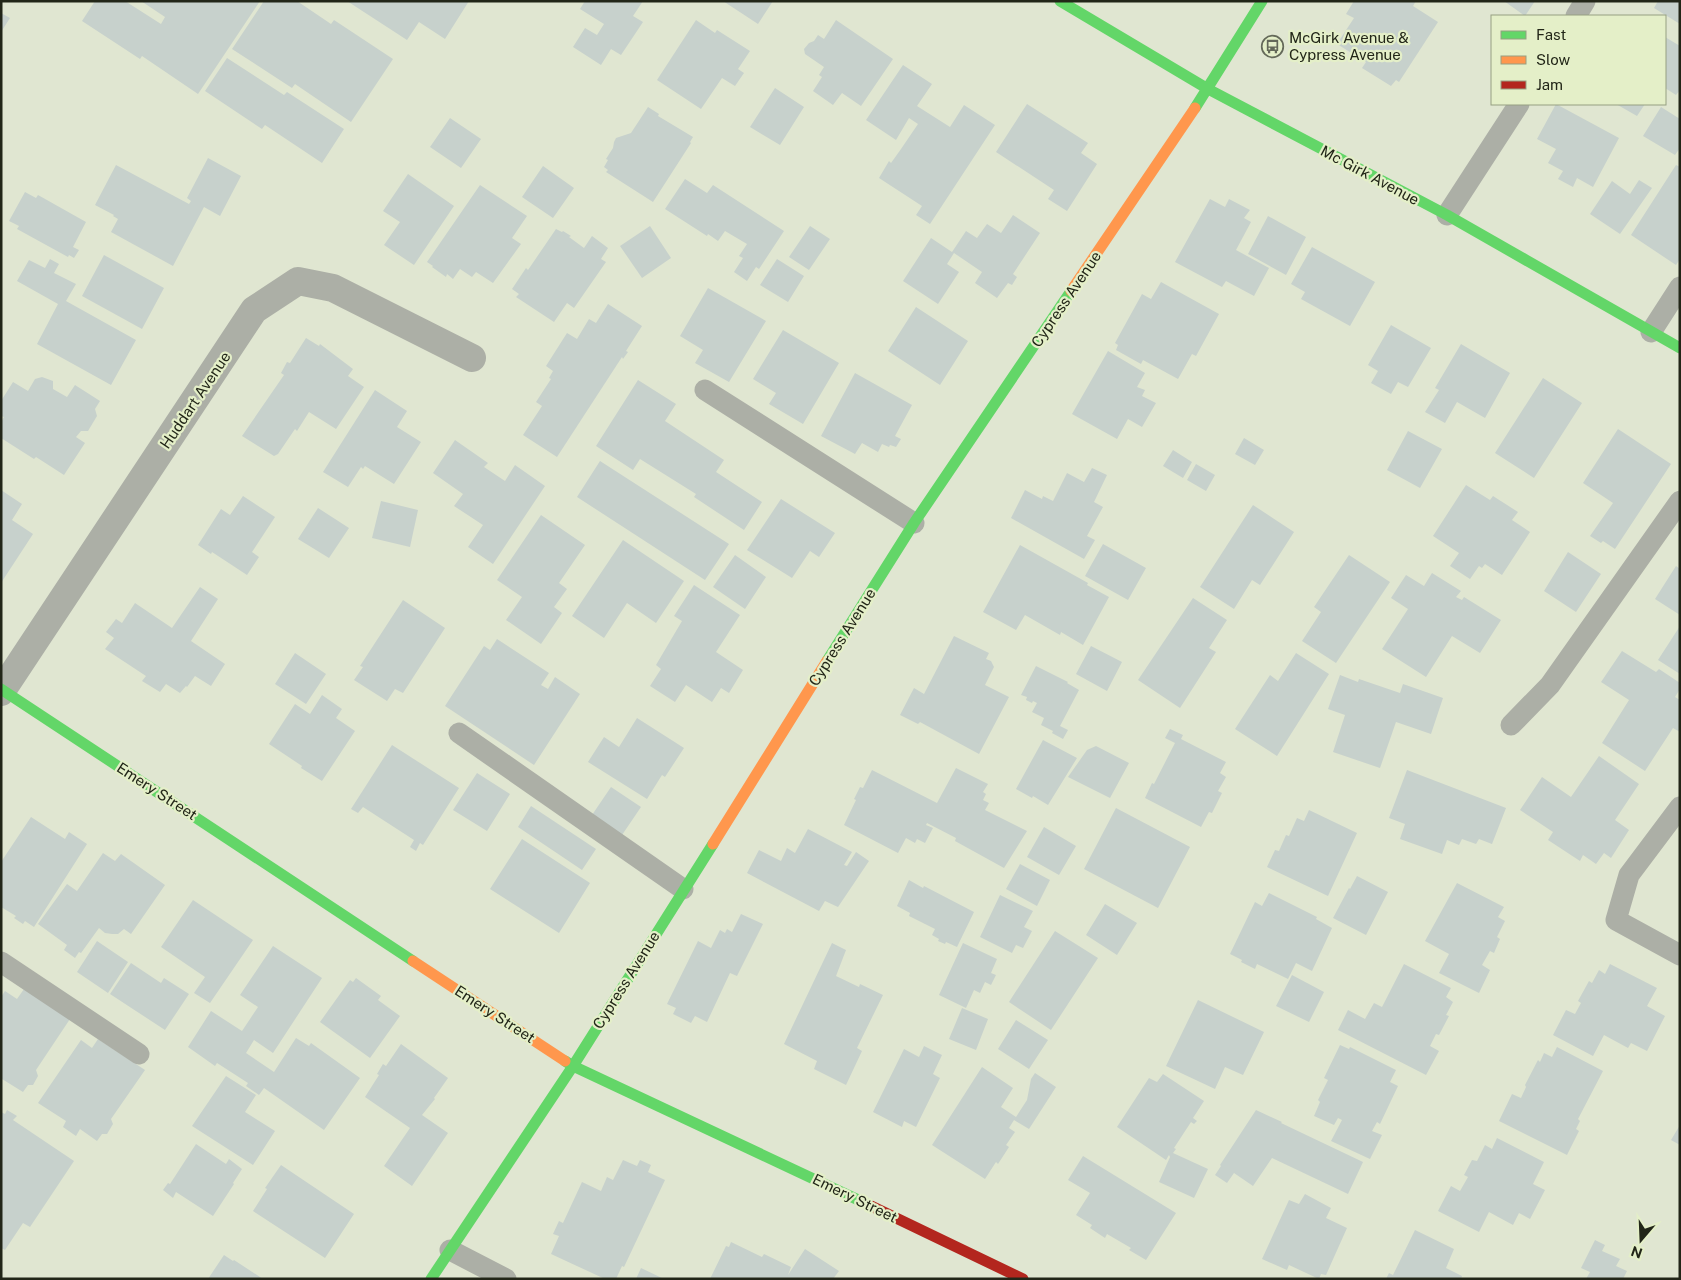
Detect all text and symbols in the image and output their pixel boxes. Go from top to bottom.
legend [1491,15,1666,105]
text: Fast [1536,26,1566,43]
place label: McGirk Avenue & Cypress Avenue [1289,29,1409,63]
bus stop icon: McGirk Avenue & Cypress Avenue [1261,34,1285,58]
text: Slow [1536,51,1571,68]
text: Jam [1536,76,1563,93]
street label: Mc Girk Avenue [1318,142,1422,208]
street label: Cypress Avenue [1028,248,1104,350]
street label: Huddart Avenue [156,348,234,452]
street label: Cypress Avenue [805,585,879,689]
street label: Emery Street [114,759,200,823]
street label: Cypress Avenue [589,928,663,1032]
street label: Emery Street [452,982,538,1046]
street label: Emery Street [810,1170,900,1226]
north arrow [1616,1215,1666,1265]
text: N [1629,1243,1645,1262]

